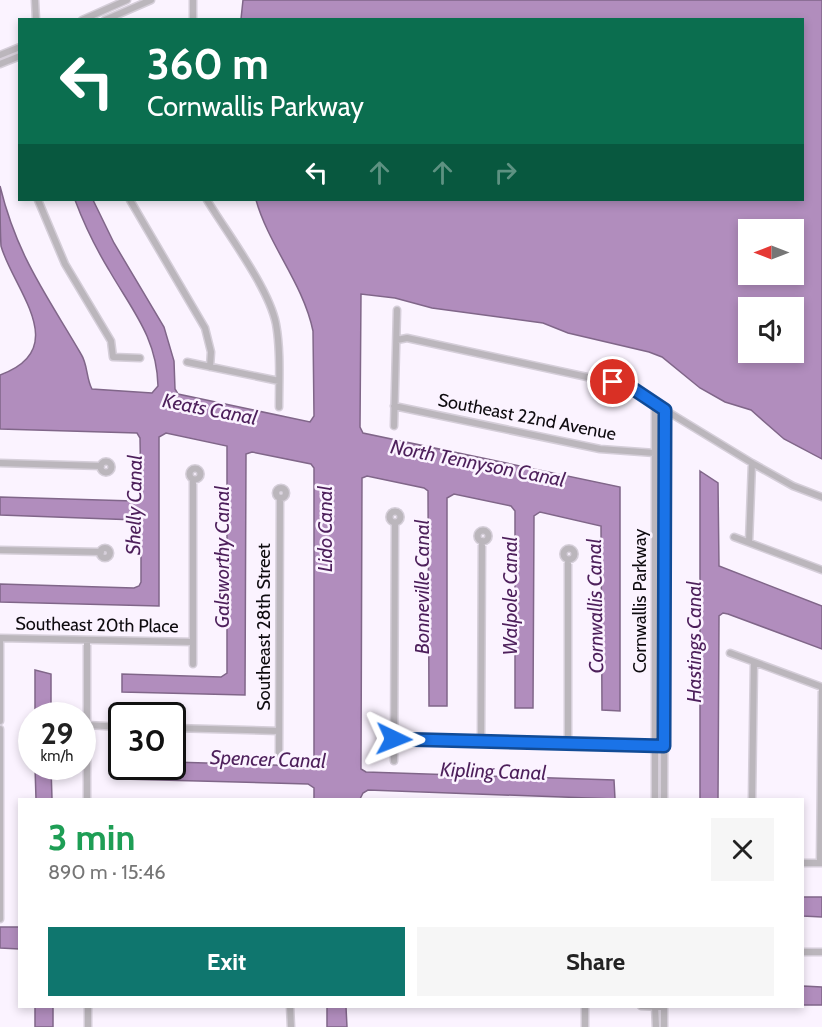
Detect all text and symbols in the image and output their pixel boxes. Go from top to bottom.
text: 360 m [147,38,269,90]
icon: left [48,42,126,120]
text: Cornwallis Parkway [147,90,364,123]
icon: left [300,156,333,189]
icon: ahead [363,156,396,189]
icon: ahead [426,156,459,189]
icon: right [489,156,522,189]
north arrow [738,219,804,285]
map controls [738,219,804,363]
button: sound [738,297,804,363]
pin [587,356,638,407]
icon: arrive [596,365,629,398]
water label: Keats Canal [161,388,260,430]
street label: Southeast 22nd Avenue [436,389,618,445]
water label: North Tennyson Canal [389,434,568,492]
water label: Shelly Canal [121,454,147,555]
water label: Galsworthy Canal [210,486,234,628]
water label: Lido Canal [313,486,337,572]
water label: Bonneville Canal [410,519,434,654]
street label: Cornwallis Parkway [629,529,651,673]
water label: Walpole Canal [498,536,522,655]
water label: Cornwallis Canal [582,538,608,674]
street label: Southeast 28th Street [253,543,275,711]
water label: Hastings Canal [682,581,706,703]
street label: Southeast 20th Place [15,613,179,637]
speed limit sign: 30 [108,702,186,780]
position arrow [362,707,426,771]
text: 29 [41,715,73,752]
water label: Spencer Canal [210,745,327,773]
text: km/h [41,747,73,765]
water label: Kipling Canal [440,757,547,785]
text: 3 min [48,815,135,859]
button: close [711,818,774,881]
text: 890 m · 15:46 [48,860,166,884]
button: Exit [48,927,405,996]
button: Share [417,927,774,996]

